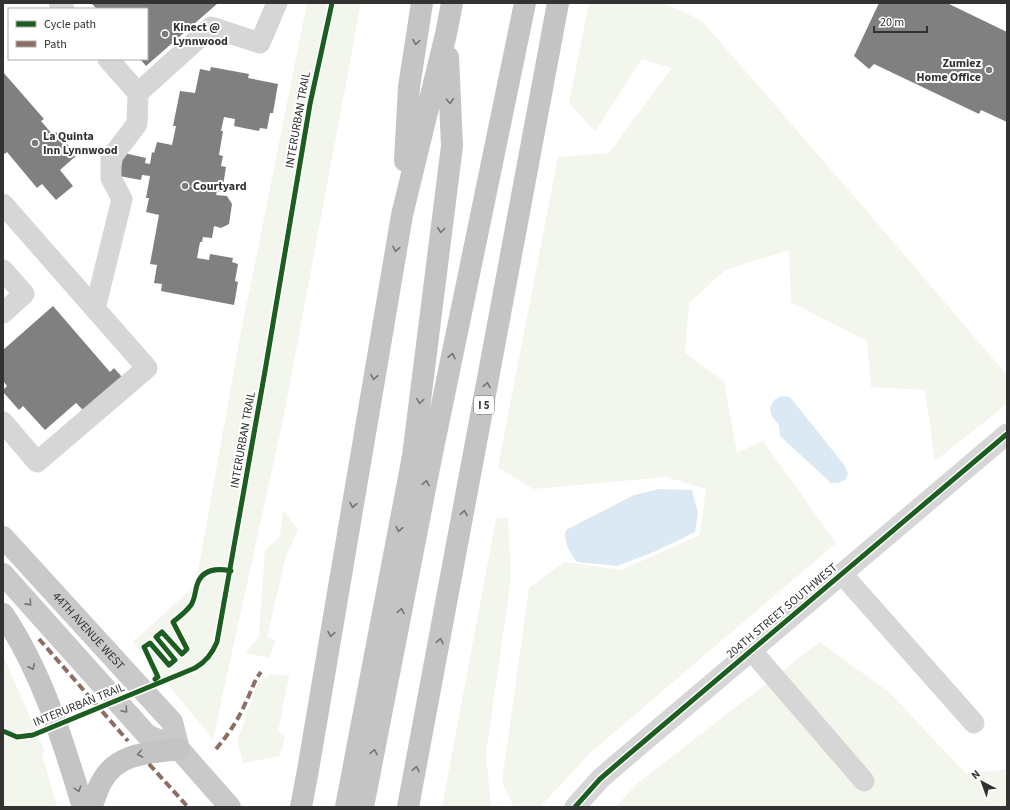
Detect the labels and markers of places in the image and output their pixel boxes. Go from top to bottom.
place label: Kinect @ Lynnwood [173,19,228,50]
marker: Kinect @ Lynnwood [160,29,170,39]
place label: Zumiez Home Office [916,55,981,86]
marker: Zumiez Home Office [984,65,994,75]
place label: La Quinta Inn Lynnwood [43,128,118,159]
marker: La Quinta Inn Lynnwood [30,138,40,148]
place label: Courtyard [193,178,247,195]
marker: Courtyard [180,181,190,191]

